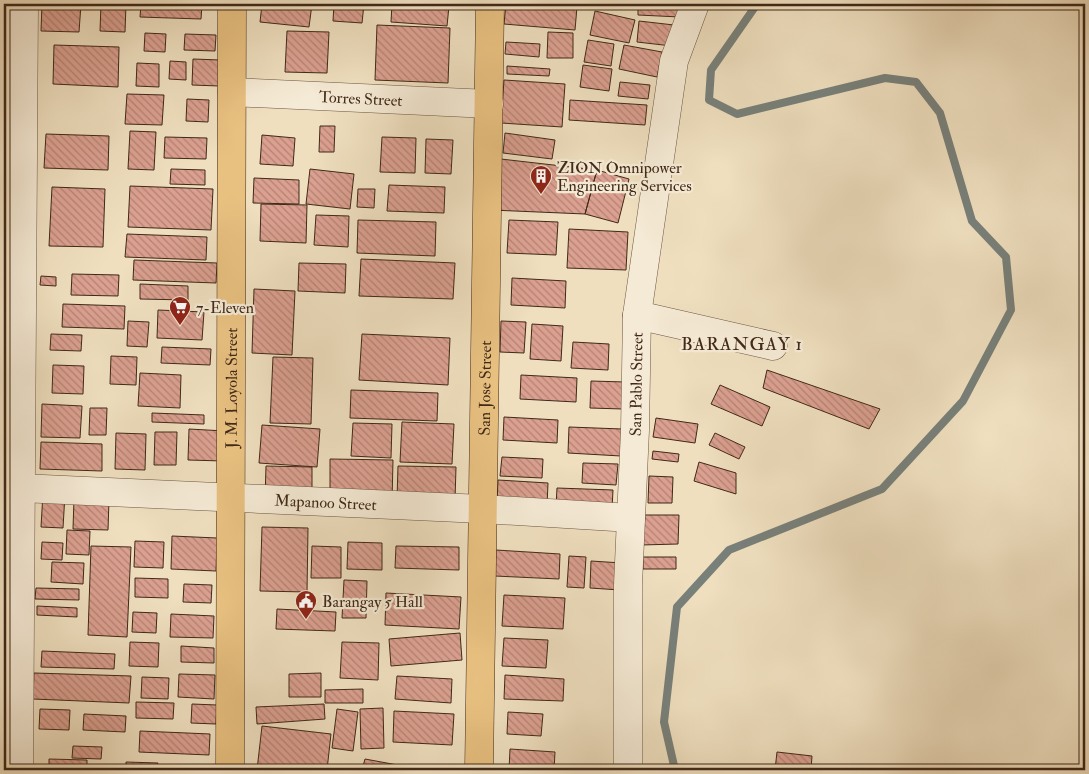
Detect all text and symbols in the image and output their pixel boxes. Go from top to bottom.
street label: Torres Street [319,87,403,111]
place label: ZION Omnipower Engineering Services [557,158,692,196]
building icon: ZION Omnipower Engineering Services [529,164,553,195]
supermarket icon: 7-Eleven [168,295,192,326]
place label: 7-Eleven [196,298,254,318]
street label: J. M. Loyola Street [222,327,243,450]
street label: San Pablo Street [626,332,648,437]
district label: BARANGAY 1 [681,333,803,356]
street label: San Jose Street [475,340,496,436]
street label: Mapanoo Street [274,491,377,515]
public building icon: Barangay 5 Hall [294,589,318,620]
place label: Barangay 5 Hall [322,592,423,612]

